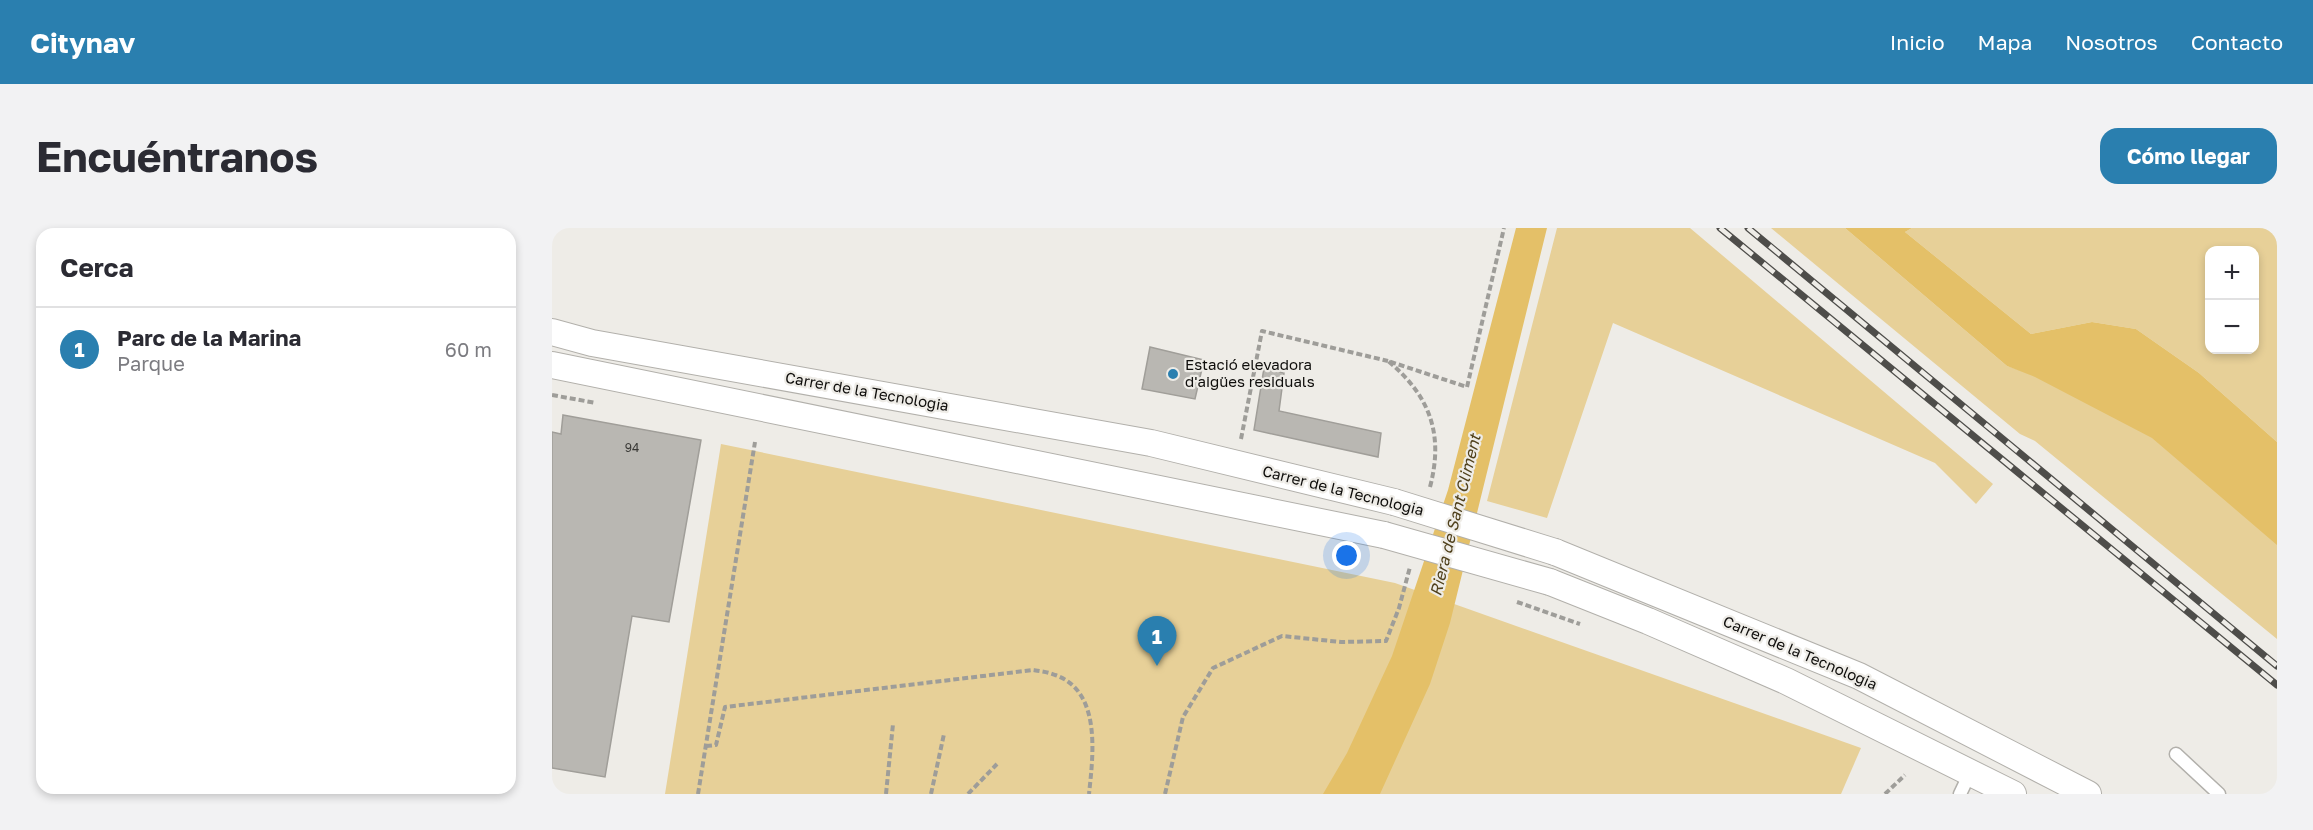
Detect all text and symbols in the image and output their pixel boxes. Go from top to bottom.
text: Citynav [30,26,135,59]
text: Inicio [1890,29,1945,55]
text: Mapa [1978,29,2032,55]
text: Nosotros [2065,29,2158,55]
text: Contacto [2191,29,2283,55]
button: Cómo llegar [2100,128,2277,184]
text: Encuéntranos [36,131,318,181]
map controls [2205,246,2259,354]
button: + [2205,246,2259,300]
text: Cerca [60,252,134,283]
button: − [2205,300,2259,354]
text: Parc de la Marina [117,324,301,351]
text: 1 [74,337,85,361]
text: 60 m [445,337,492,361]
text: Parque [117,351,185,375]
place label: Estació elevadora d'aigües residuals [1185,355,1315,390]
marker: Estació elevadora d'aigües residuals [1166,367,1180,381]
street label: Carrer de la Tecnologia [784,368,950,414]
water label: Riera de Sant Climent [1425,431,1485,598]
house number: 94 [625,440,639,455]
street label: Carrer de la Tecnologia [1261,461,1426,519]
your location [1332,541,1361,570]
street label: Carrer de la Tecnologia [1721,611,1880,693]
pin: 1 [1138,616,1176,666]

